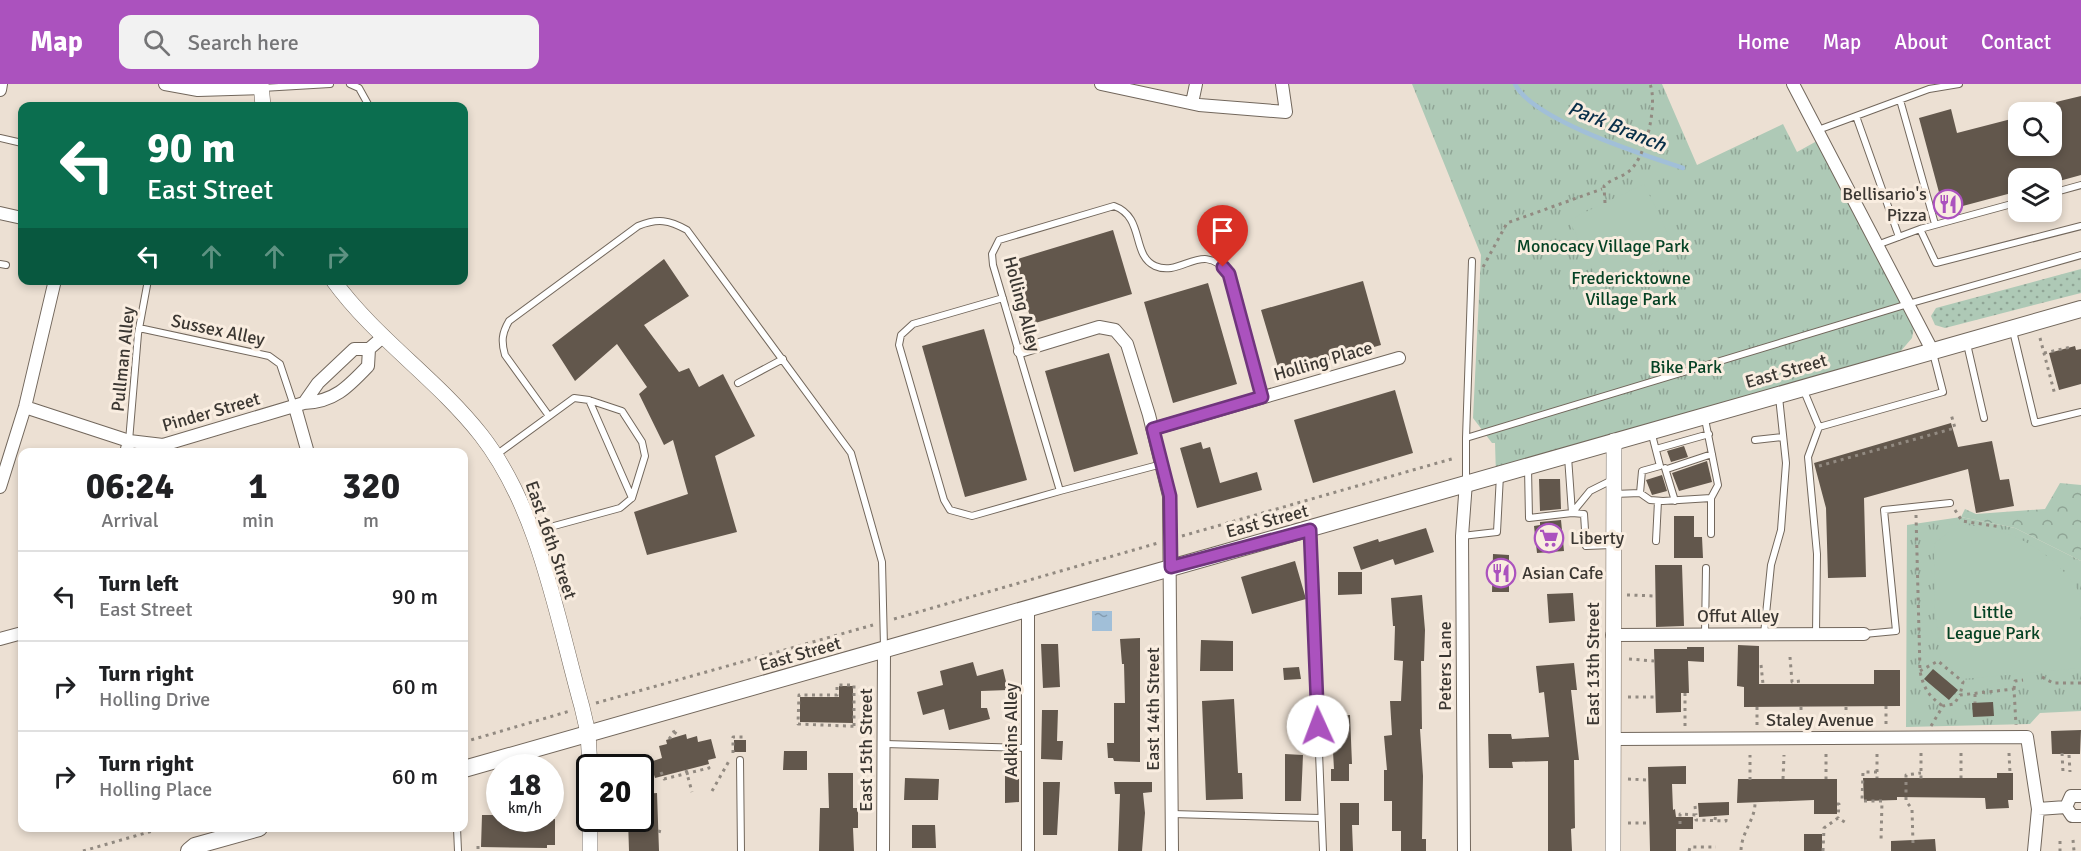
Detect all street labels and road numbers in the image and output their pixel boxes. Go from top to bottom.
street label: Holling Alley [999,254,1045,355]
street label: Pullman Alley [107,305,140,413]
street label: Sussex Alley [169,309,267,351]
street label: Holling Place [1271,336,1375,386]
street label: East Street [1742,349,1830,393]
street label: Pinder Street [159,388,263,436]
street label: East 16th Street [520,478,582,602]
street label: East Street [1223,499,1311,543]
street label: East 13th Street [1582,602,1604,726]
street label: Offut Alley [1697,605,1779,627]
street label: Peters Lane [1434,621,1456,711]
street label: East Street [756,632,844,676]
street label: East 14th Street [1142,647,1164,771]
street label: Adkins Alley [1000,682,1022,777]
street label: East 15th Street [855,688,877,812]
street label: Staley Avenue [1766,709,1874,731]

